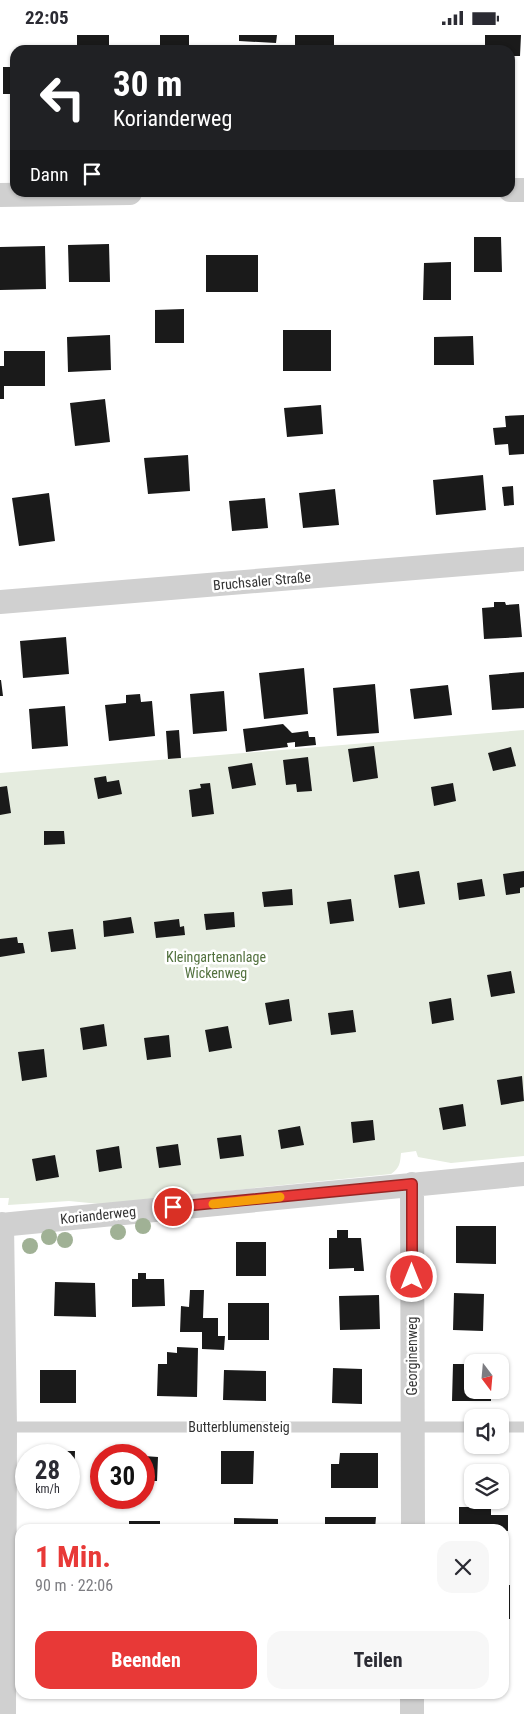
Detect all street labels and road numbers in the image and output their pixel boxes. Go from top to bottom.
street label: Bruchsaler Straße [212,569,312,593]
street label: Korianderweg [59,1203,137,1227]
street label: Georginenweg [404,1317,420,1395]
street label: Butterblumensteig [188,1419,290,1435]

